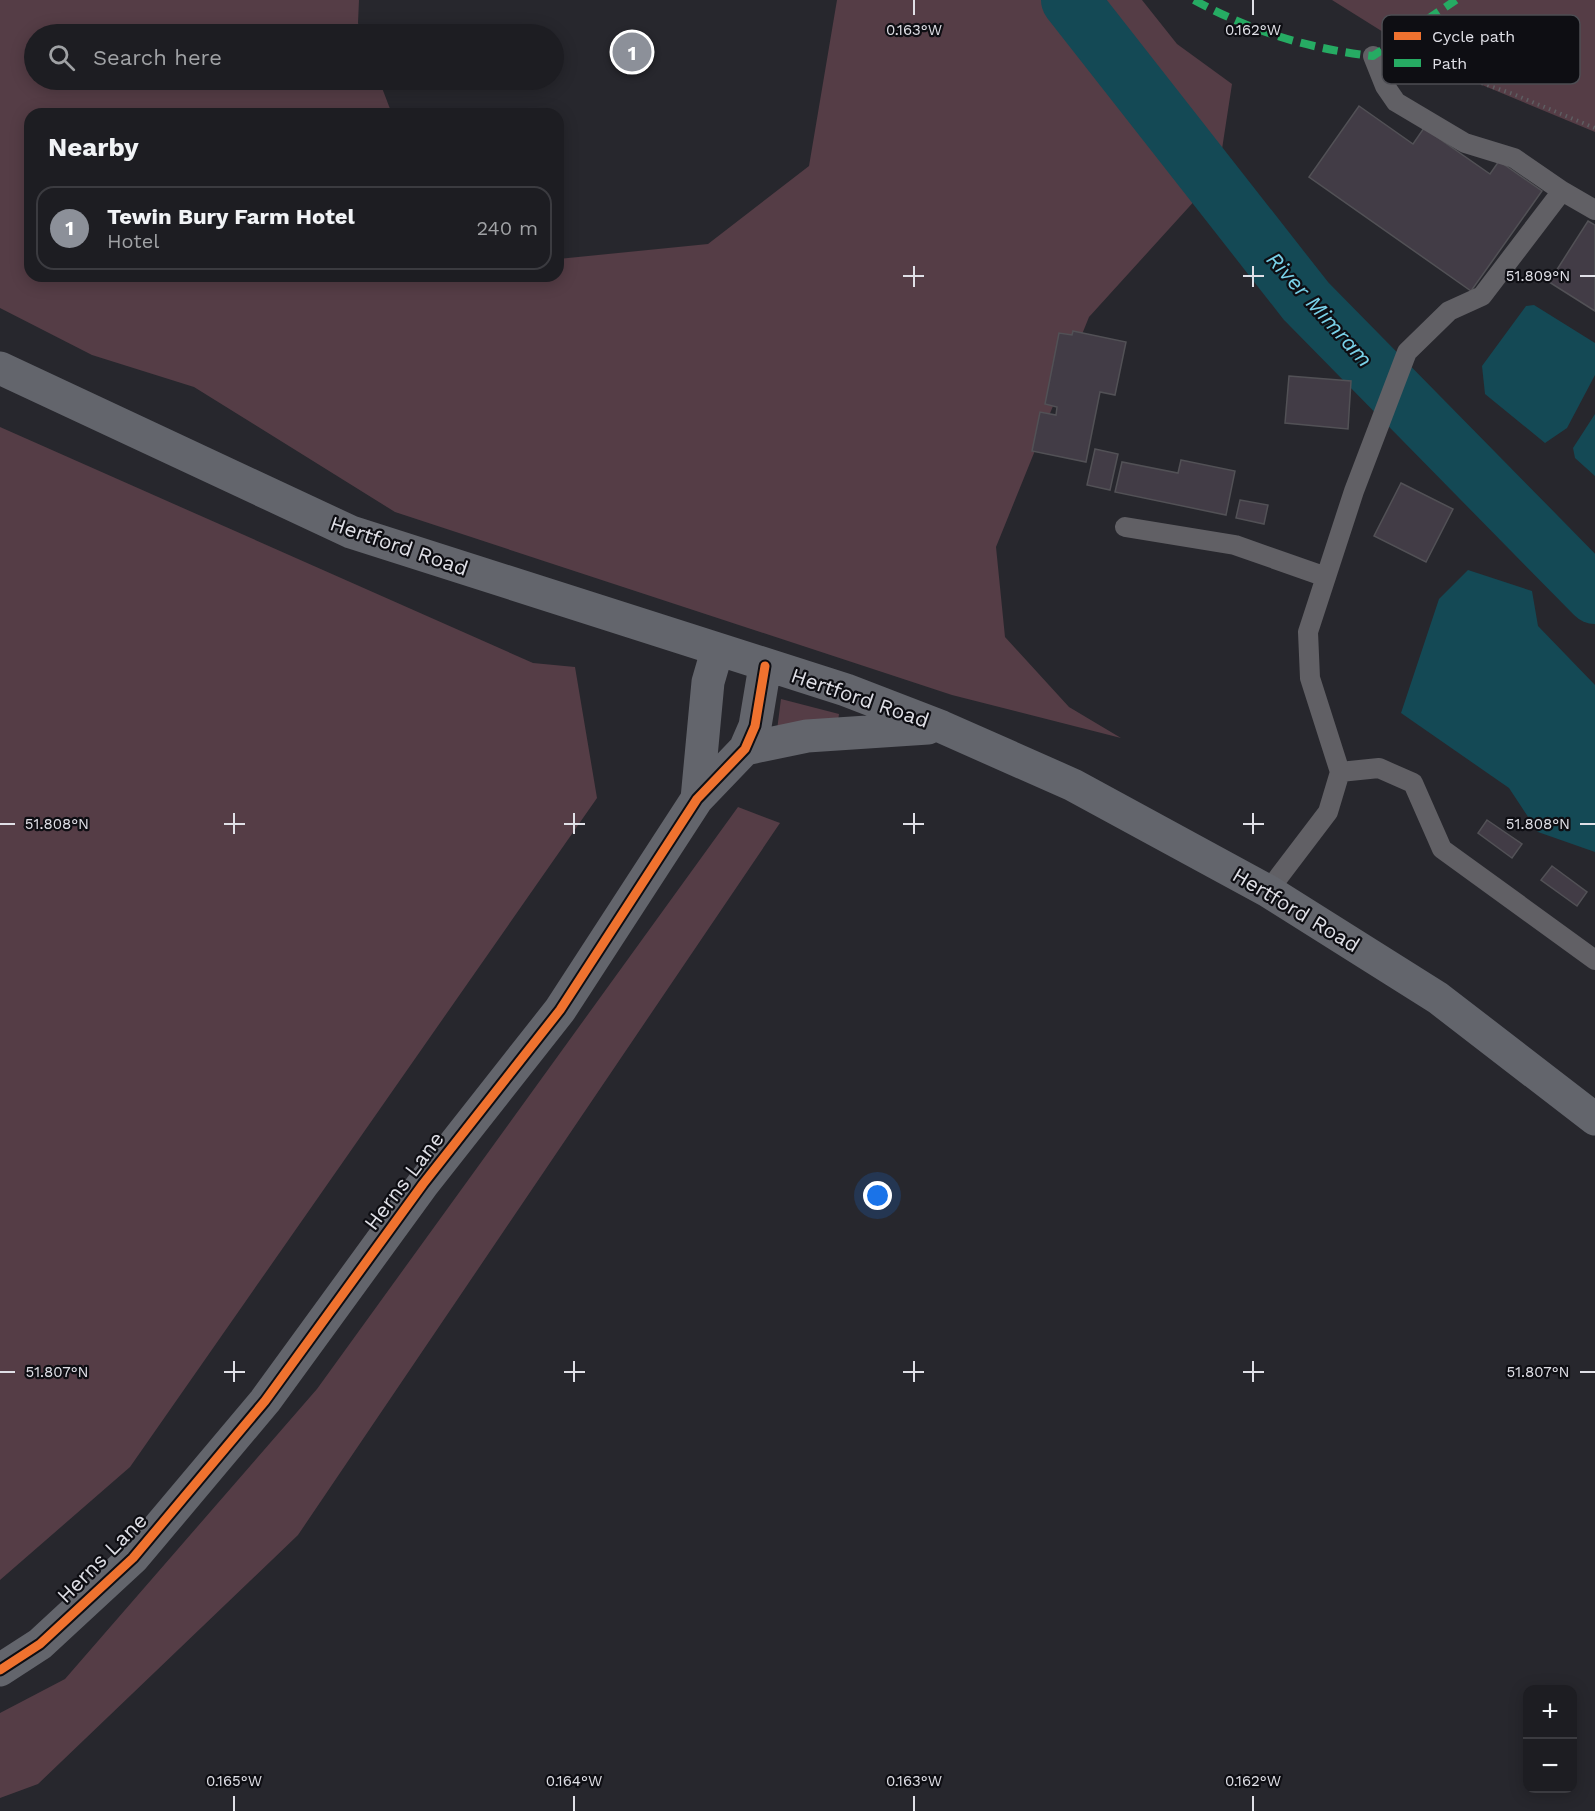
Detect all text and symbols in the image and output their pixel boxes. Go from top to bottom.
legend [1382,15,1580,84]
text: 0.163°W [886,21,942,39]
text: 0.162°W [1225,21,1281,39]
search box [24,24,564,90]
text: Cycle path [1432,27,1515,46]
pin: 1 [612,29,652,74]
icon: search [45,41,78,74]
text: Search here [93,45,222,70]
text: Path [1432,54,1467,73]
text: Nearby [48,132,139,162]
text: Tewin Bury Farm Hotel [107,204,355,229]
text: 1 [65,216,74,240]
text: 240 m [476,216,538,240]
text: Hotel [107,229,159,253]
water label: River Mimram [1262,247,1378,372]
text: 51.809°N [1506,267,1570,285]
street label: Hertford Road [327,510,471,581]
street label: Hertford Road [788,662,932,733]
text: 51.808°N [25,815,89,833]
text: 51.808°N [1506,815,1570,833]
street label: Hertford Road [1228,862,1364,957]
street label: Herns Lane [358,1127,449,1235]
your location [863,1181,892,1210]
text: 51.807°N [25,1363,89,1381]
text: 51.807°N [1506,1363,1570,1381]
street label: Herns Lane [52,1508,152,1608]
map controls [1523,1685,1577,1793]
button: + [1523,1685,1577,1739]
button: − [1523,1739,1577,1793]
text: 0.165°W [206,1772,262,1790]
text: 0.164°W [546,1772,602,1790]
text: 0.163°W [886,1772,942,1790]
text: 0.162°W [1225,1772,1281,1790]

